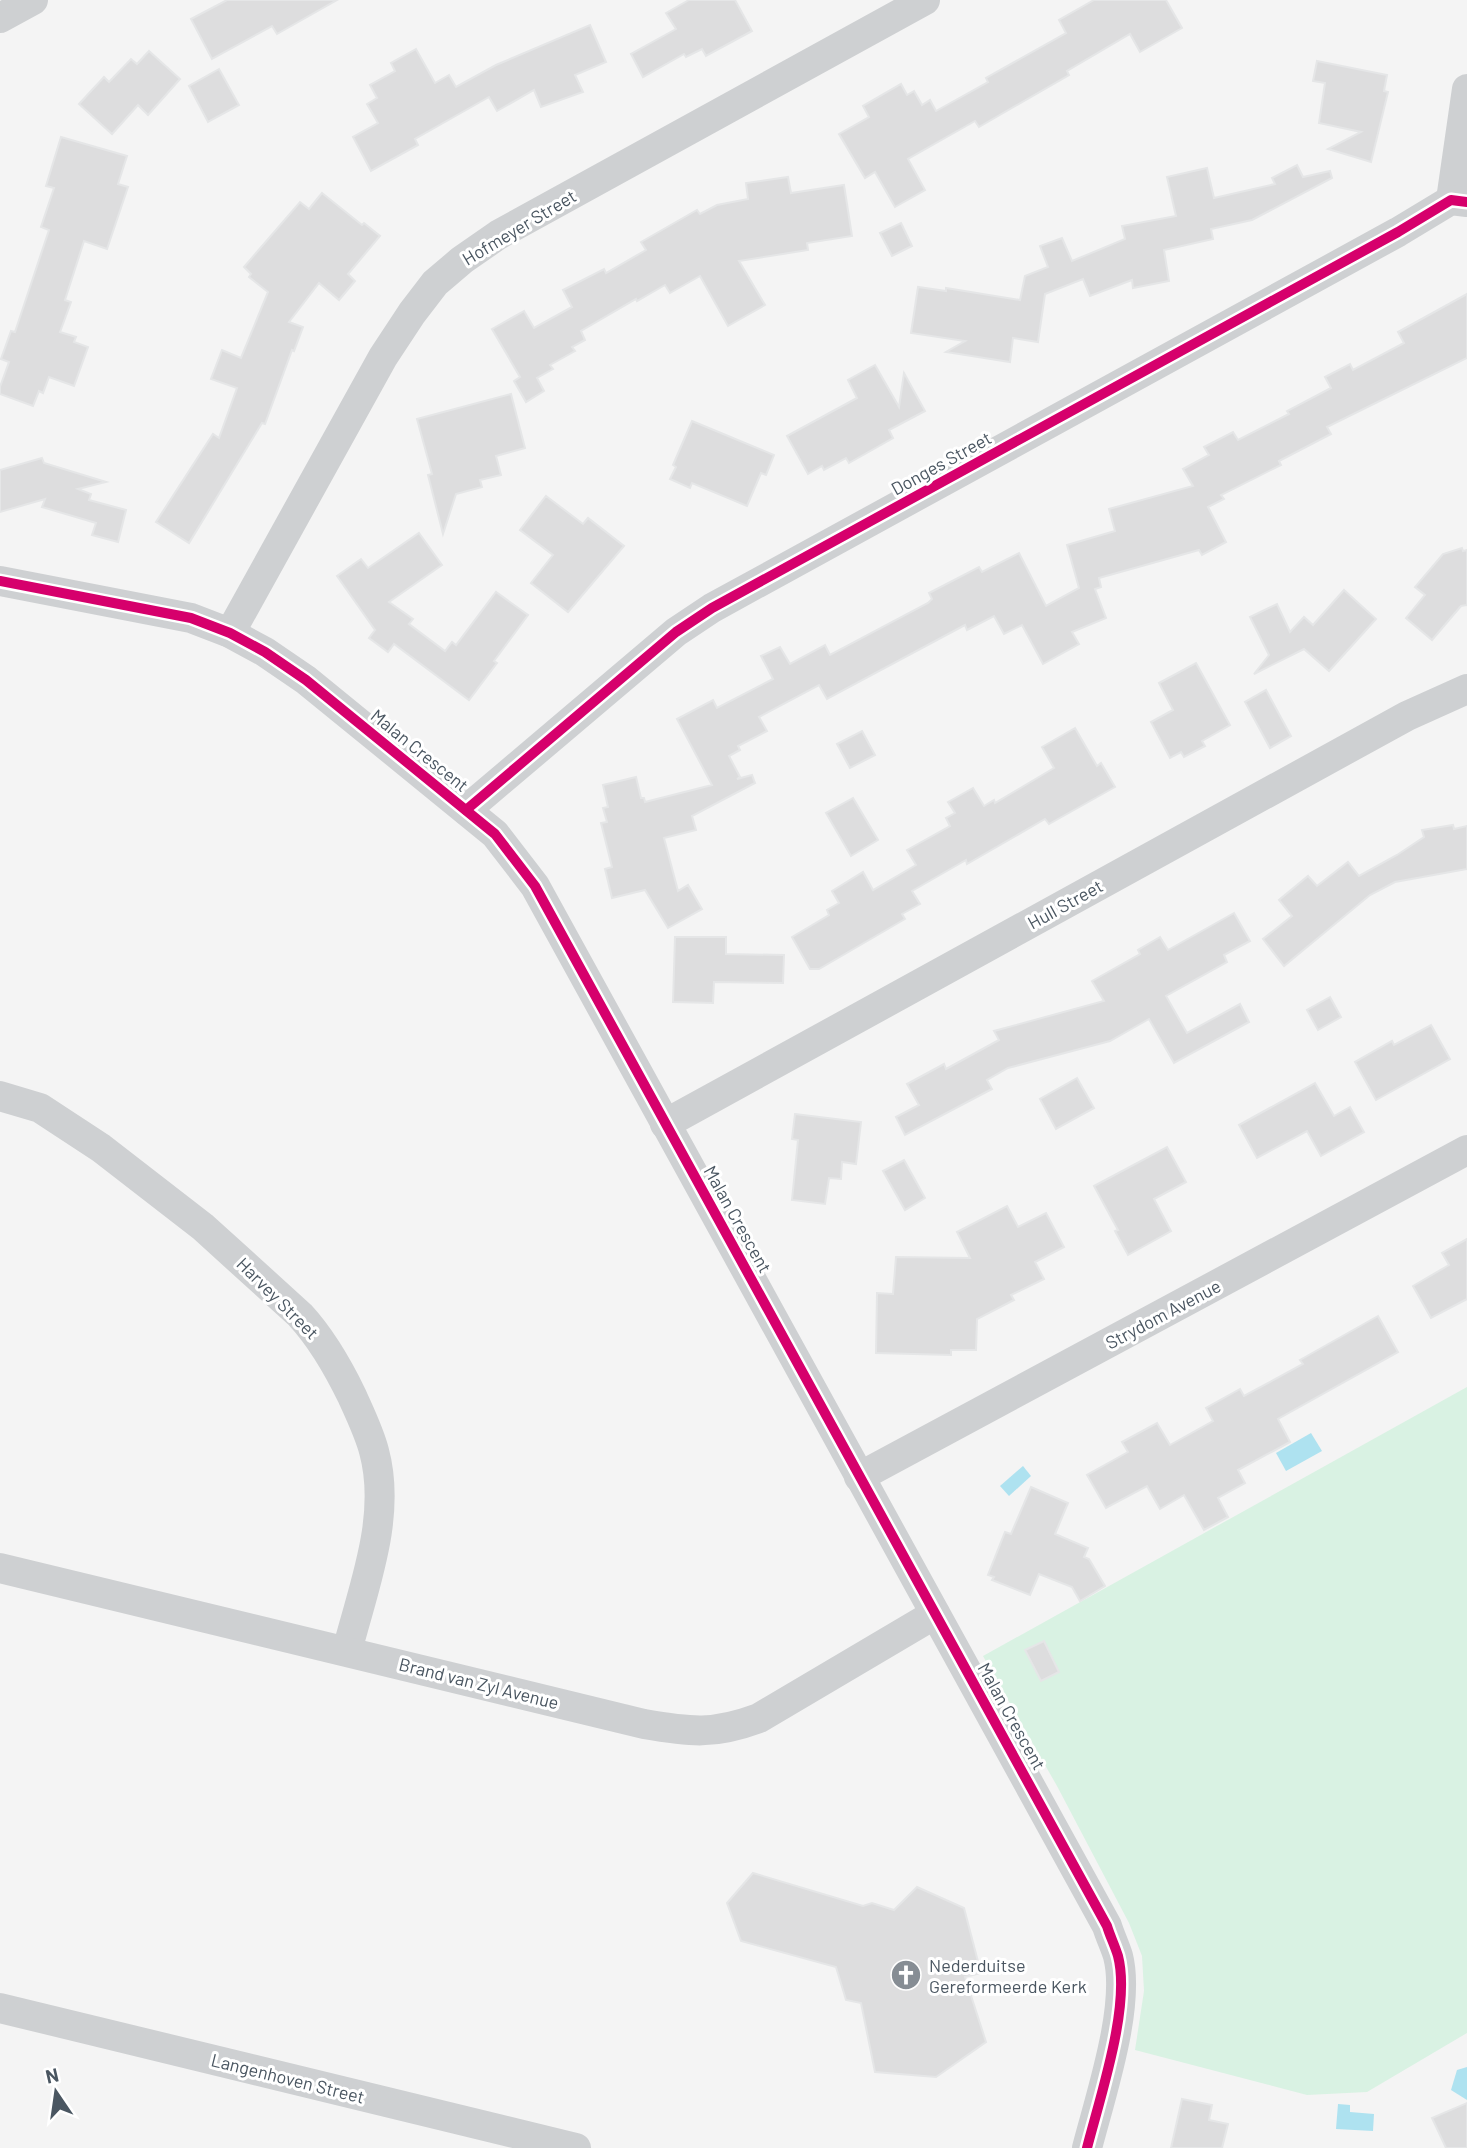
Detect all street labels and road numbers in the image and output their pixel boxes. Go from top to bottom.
street label: Hofmeyer Street [458,184,580,270]
street label: Donges Street [887,426,995,500]
street label: Malan Crescent [367,704,473,796]
street label: Hull Street [1024,874,1106,934]
street label: Malan Crescent [699,1161,777,1277]
street label: Harvey Street [233,1253,323,1343]
street label: Strydom Avenue [1102,1274,1224,1354]
street label: Brand van Zyl Avenue [397,1652,561,1714]
street label: Malan Crescent [973,1658,1051,1774]
street label: Langenhoven Street [209,2048,367,2108]

